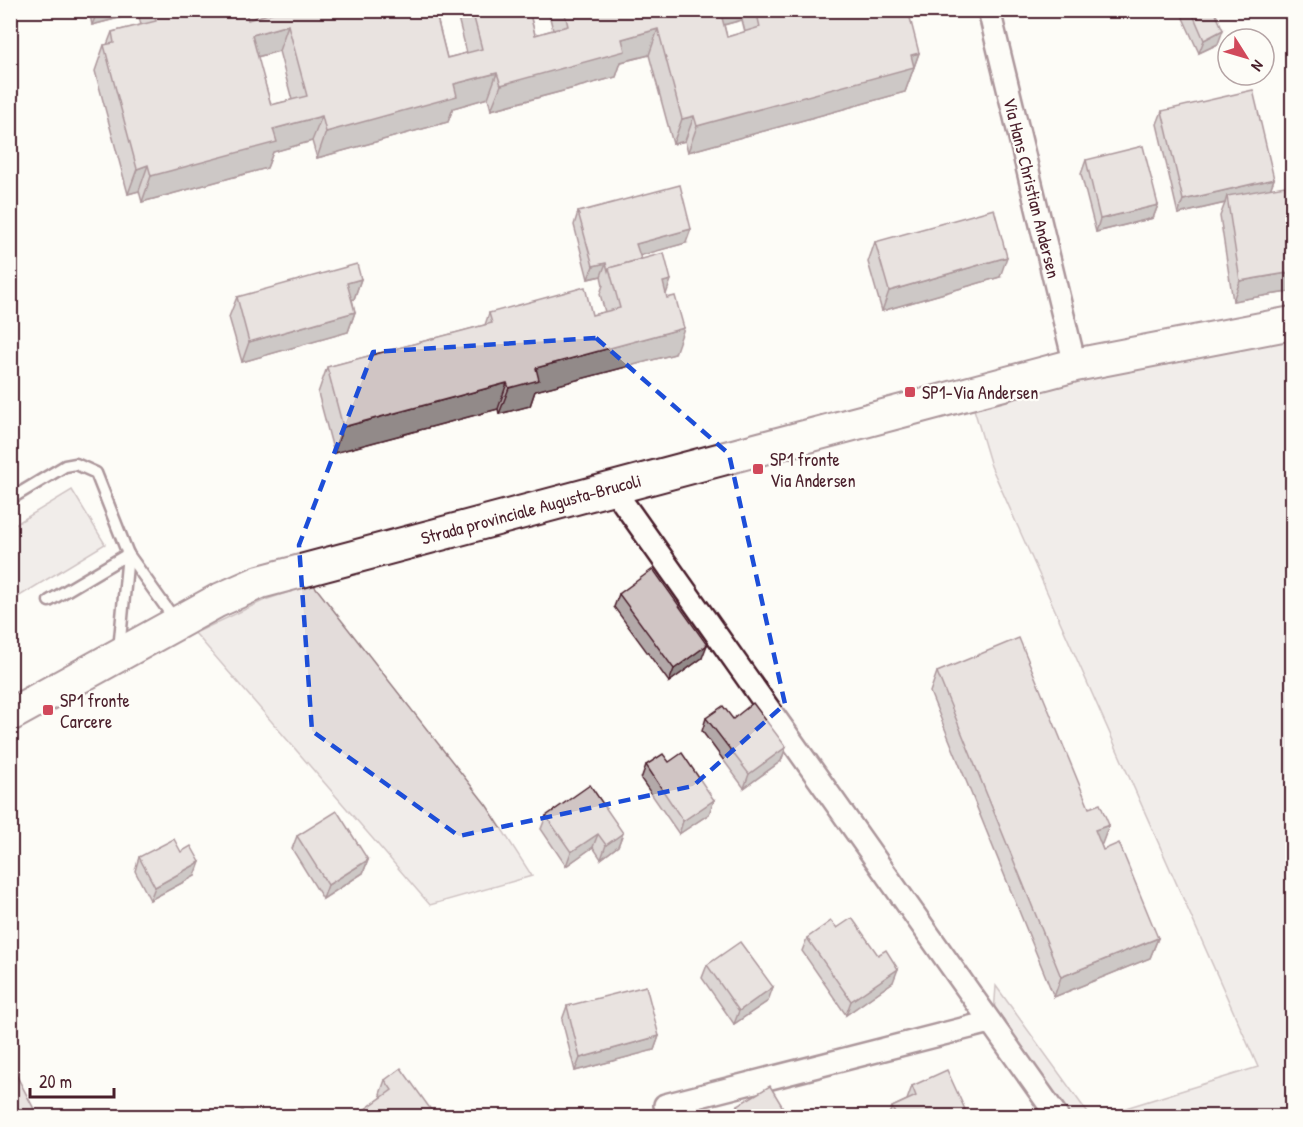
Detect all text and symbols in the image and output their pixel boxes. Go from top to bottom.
north arrow [1216,27,1276,87]
text: N [1246,56,1269,76]
street label: Via Hans Christian Andersen [997,95,1067,281]
place label: SP1-Via Andersen [922,380,1038,405]
marker: SP1-Via Andersen [903,385,917,399]
place label: SP1 fronte Via Andersen [770,447,856,493]
marker: SP1 fronte Via Andersen [751,462,765,476]
street label: Strada provinciale Augusta-Brucoli [418,468,644,550]
place label: SP1 fronte Carcere [60,688,130,734]
marker: SP1 fronte Carcere [41,703,55,717]
scale bar [30,1061,114,1099]
text: 20 m [39,1069,72,1094]

